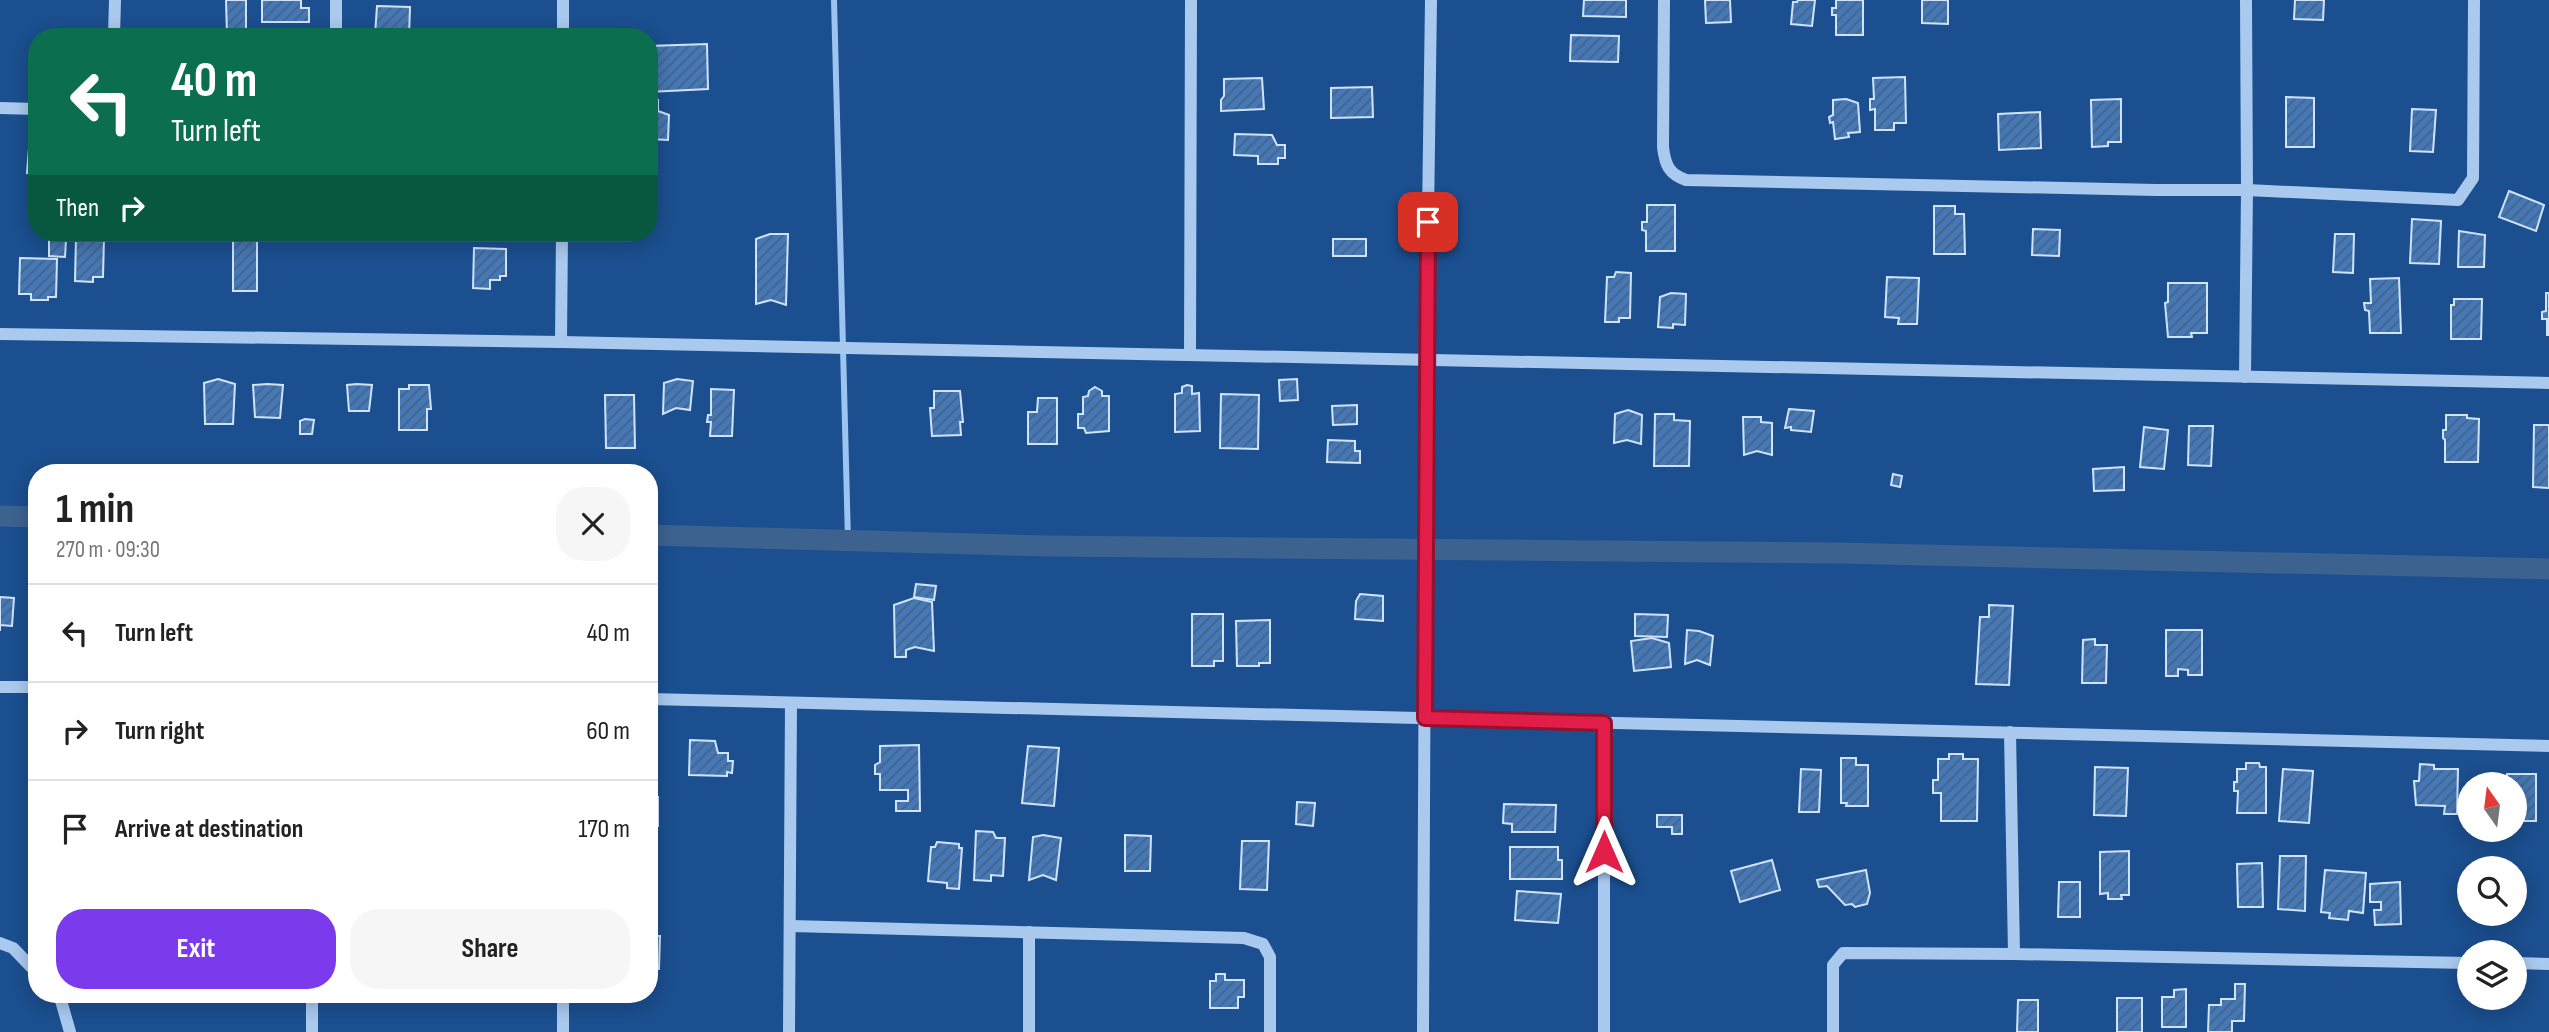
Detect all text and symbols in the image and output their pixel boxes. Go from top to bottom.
text: 40 m [171,52,257,111]
icon: left [56,56,147,147]
text: Turn left [171,112,261,151]
icon: right [113,189,151,227]
pin [1398,192,1458,252]
text: Then [56,193,99,224]
icon: arrive [1409,203,1447,241]
text: 1 min [56,484,134,535]
button: close [556,487,630,561]
text: 270 m · 09:30 [56,536,160,564]
icon: left [56,614,94,652]
text: Turn left [115,618,193,649]
text: 40 m [587,618,630,649]
icon: right [56,712,94,750]
text: Turn right [115,716,204,747]
text: 60 m [586,716,630,747]
north arrow [2457,772,2527,842]
map controls [2457,772,2527,1010]
icon: arrive [56,810,94,848]
text: Arrive at destination [115,814,303,845]
text: 170 m [578,814,630,845]
position arrow [1567,815,1641,889]
button: search [2457,856,2527,926]
button: Exit [56,909,336,989]
button: Share [350,909,630,989]
button: layers [2457,940,2527,1010]

